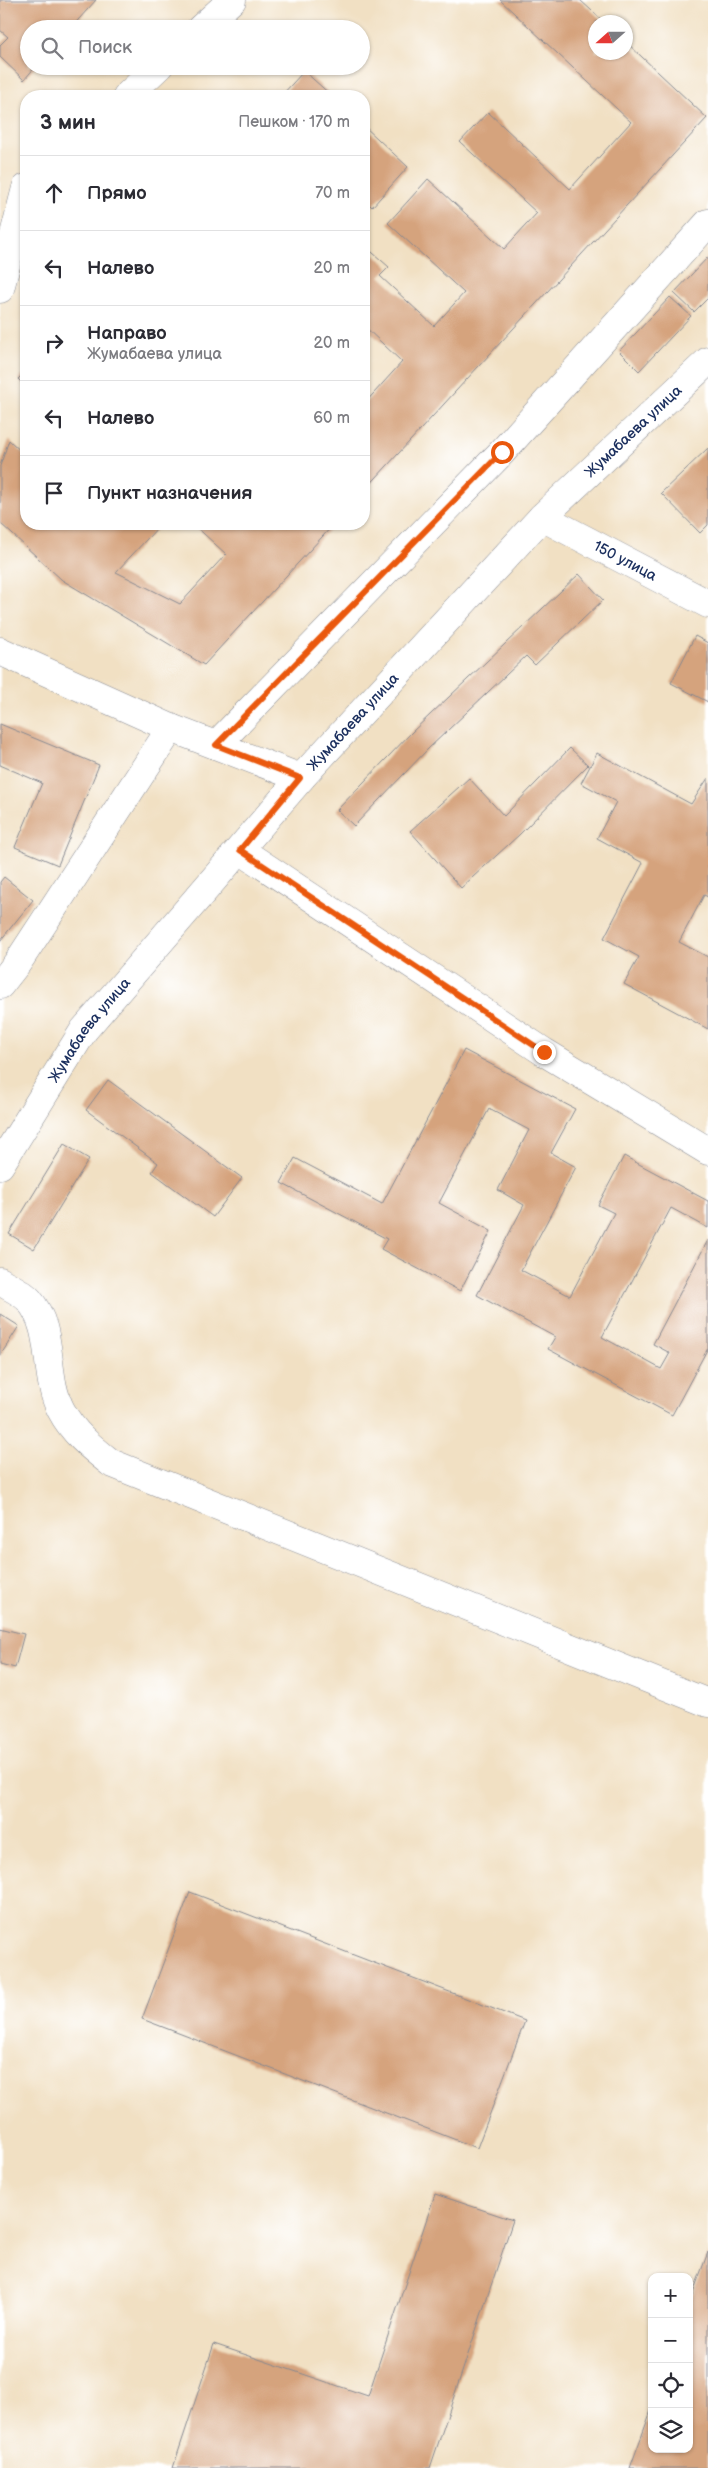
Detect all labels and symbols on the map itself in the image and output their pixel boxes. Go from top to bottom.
north arrow [588,15,633,60]
street label: Жумабаева улица [581,381,686,482]
route start [491,441,514,464]
street label: 150 улица [590,537,660,586]
street label: Жумабаева улица [303,669,403,775]
street label: Жумабаева улица [44,974,135,1086]
route end [533,1041,556,1064]

